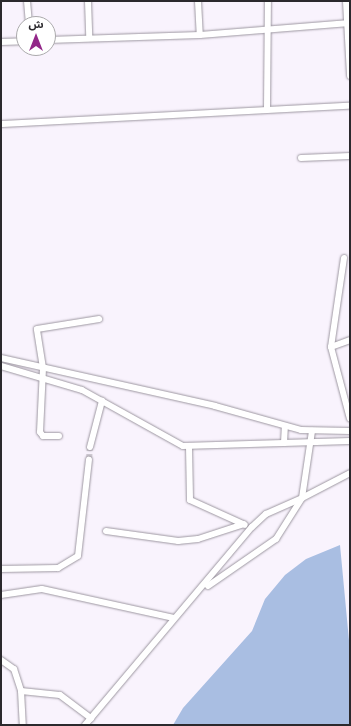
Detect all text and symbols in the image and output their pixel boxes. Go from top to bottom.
north arrow [16,16,56,56]
text: ش [28,18,44,31]

